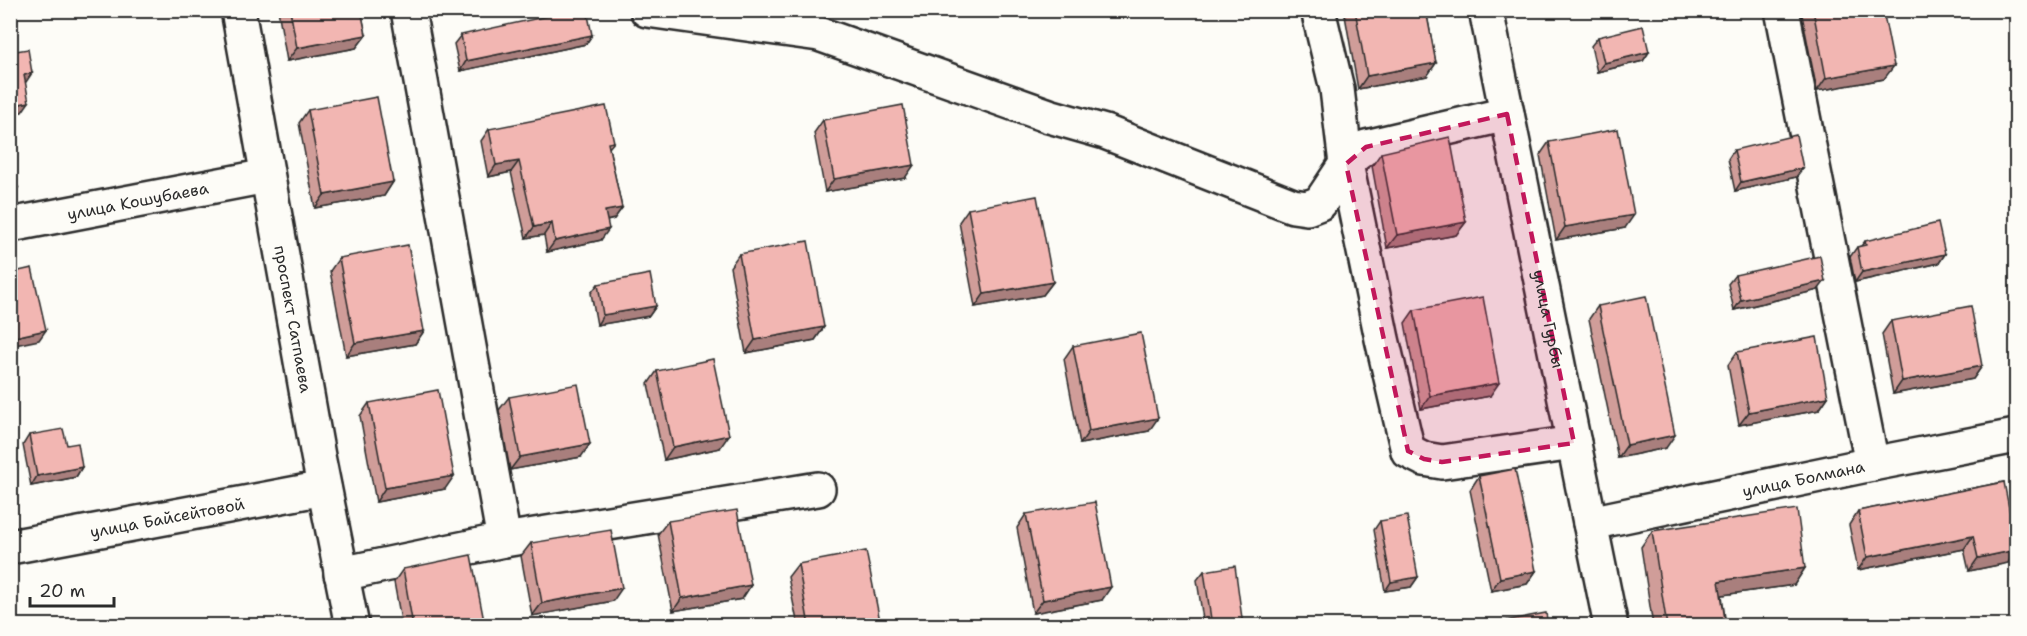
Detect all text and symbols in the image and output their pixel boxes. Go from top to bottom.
street label: улица Кошубаева [65,177,210,224]
street label: проспект Сатпаева [270,244,317,395]
street label: улица Гурбы [1528,268,1569,370]
street label: улица Болмана [1740,455,1866,501]
street label: улица Байсейтовой [88,493,246,542]
scale bar [30,570,114,608]
text: 20 m [39,579,85,603]

